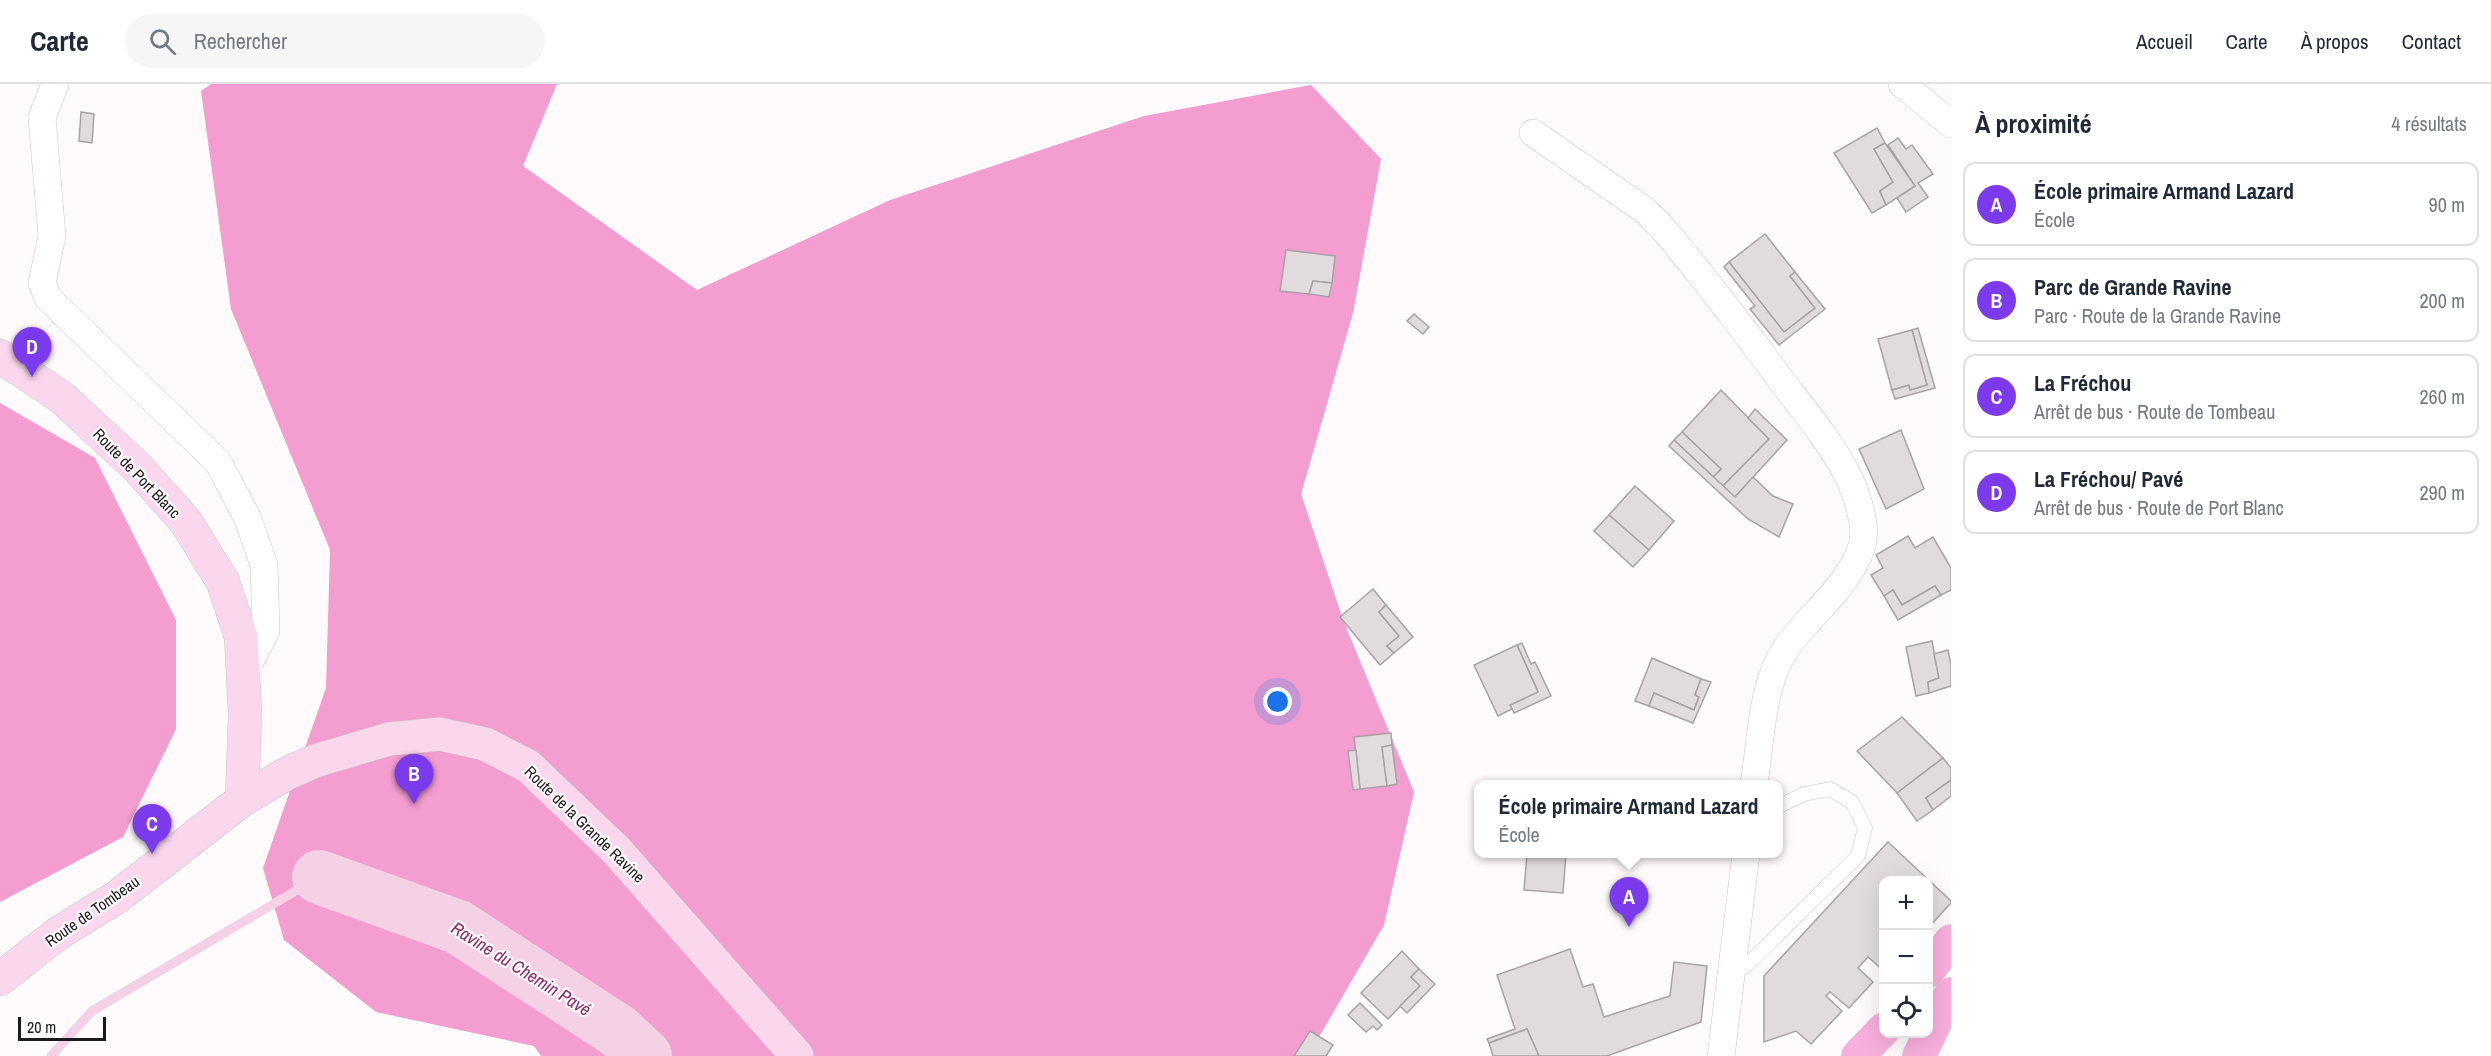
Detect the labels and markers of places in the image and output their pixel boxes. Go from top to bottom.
pin: D [12,328,51,377]
pin: B [394,754,434,804]
pin: C [132,804,172,854]
pin: A [1610,878,1648,927]

